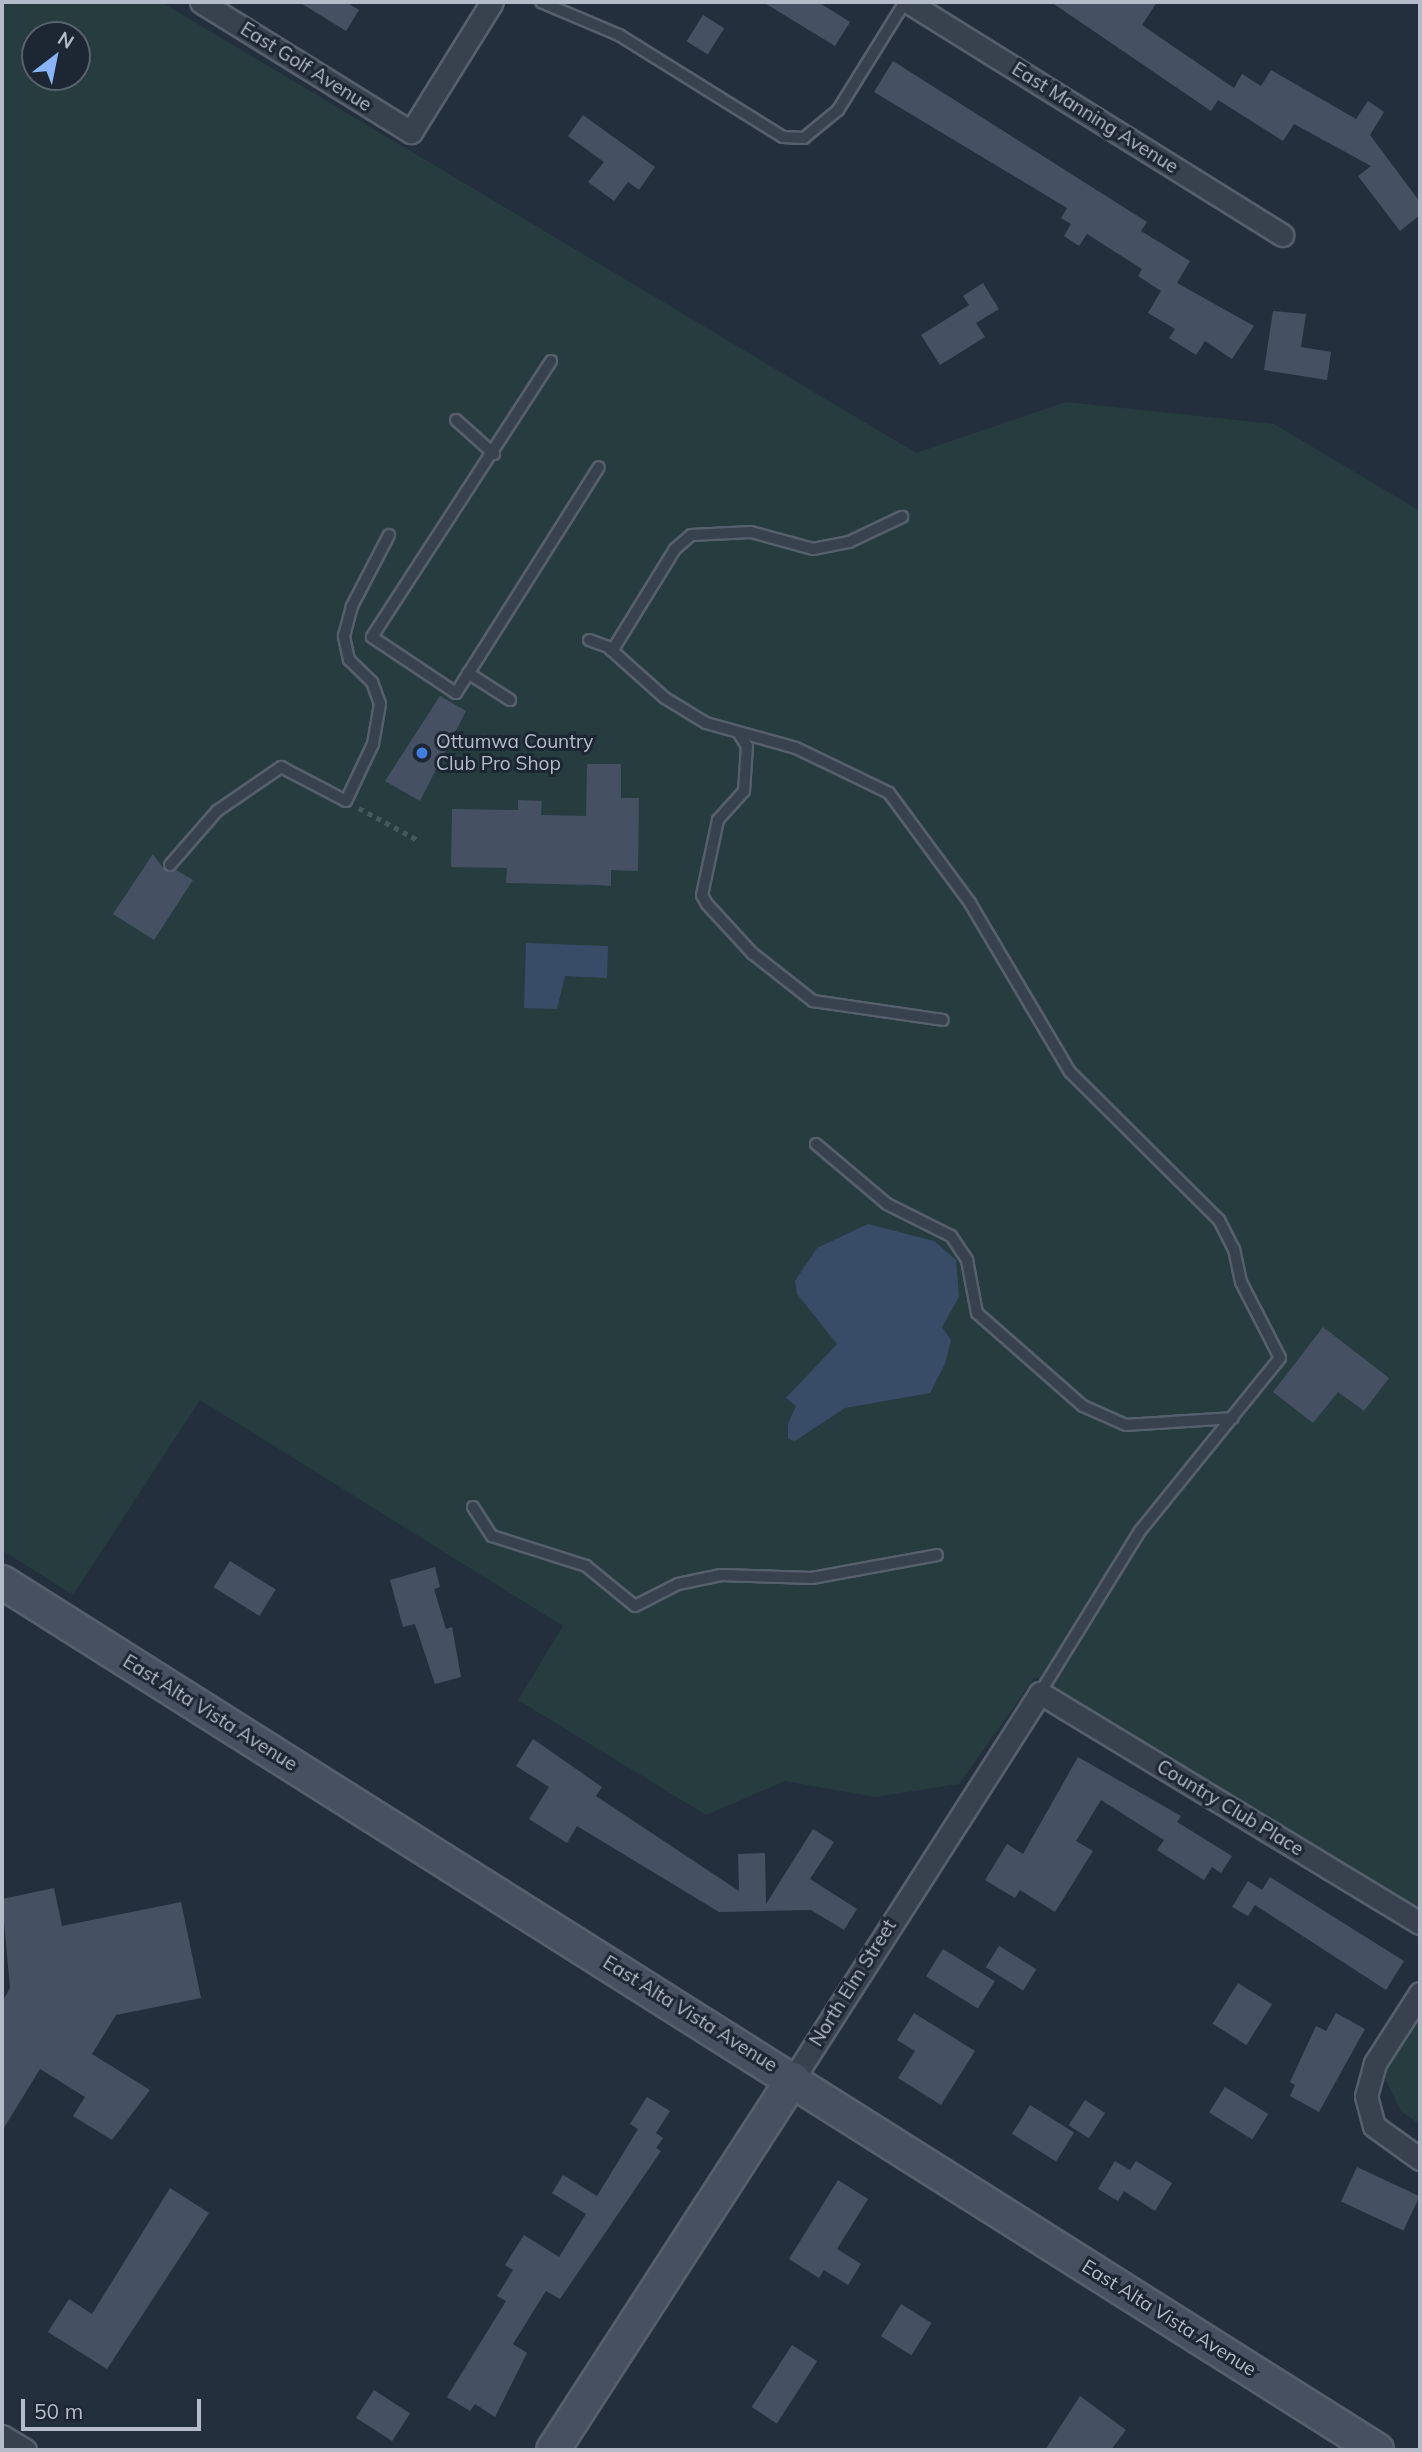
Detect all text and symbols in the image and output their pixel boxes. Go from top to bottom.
street label: East Golf Avenue [236,18,376,116]
north arrow [21,21,91,91]
text: N [54,26,79,54]
street label: East Manning Avenue [1008,58,1182,178]
place label: Ottumwa Country Club Pro Shop [436,731,593,775]
marker: Ottumwa Country Club Pro Shop [414,745,430,761]
street label: East Alta Vista Avenue [119,1650,301,1776]
street label: Country Club Place [1153,1755,1307,1861]
street label: North Elm Street [805,1915,901,2051]
street label: East Alta Vista Avenue [599,1951,781,2077]
street label: East Alta Vista Avenue [1078,2255,1260,2381]
scale bar [24,2386,205,2430]
text: 50 m [34,2398,83,2424]

